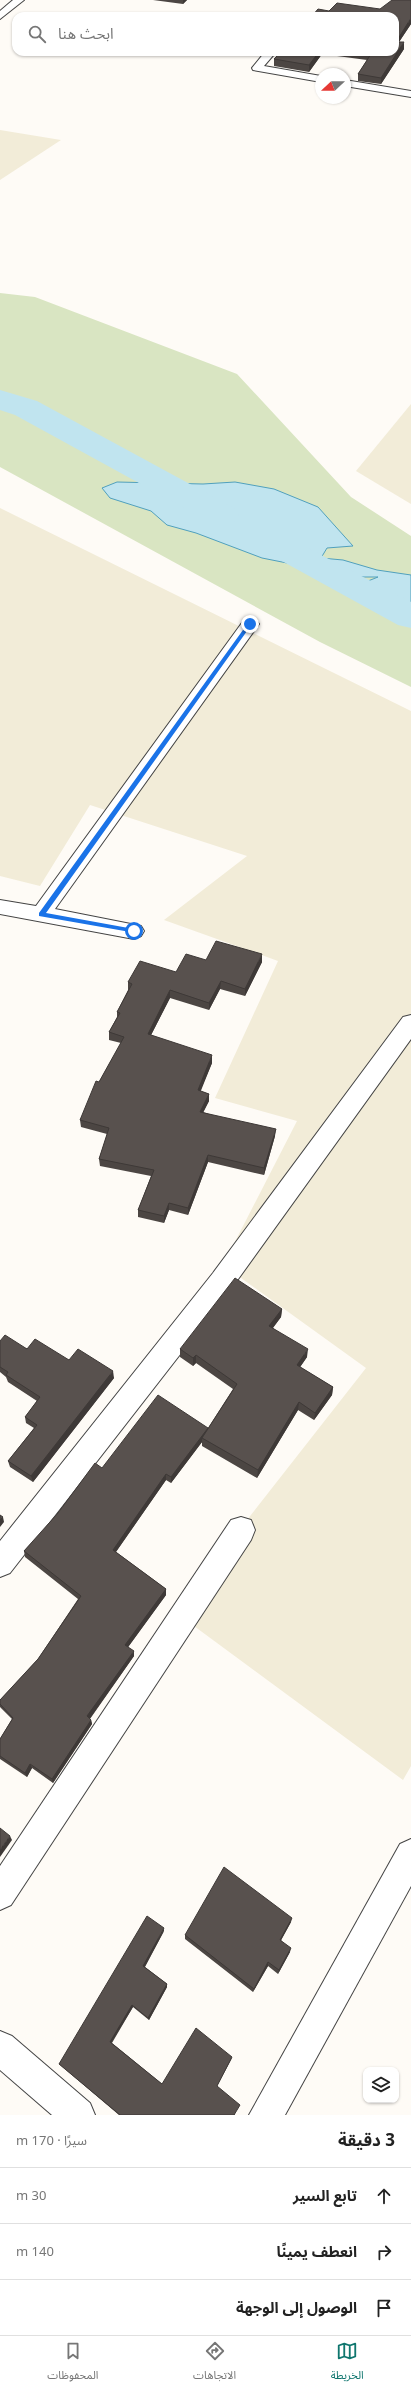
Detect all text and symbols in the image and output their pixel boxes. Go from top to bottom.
search box [12,12,399,56]
text: ابحث هنا [58,18,114,50]
icon: search [26,23,48,45]
north arrow [315,68,351,104]
route end [241,615,259,633]
route start [125,922,143,940]
map controls [363,2067,399,2103]
button: layers [363,2067,399,2103]
text: 3 دقيقة [338,2123,395,2159]
text: سيرًا · 170 m [16,2127,87,2155]
text: تابع السير [293,2180,357,2212]
text: 30 m [16,2182,46,2210]
icon: ahead [373,2185,395,2207]
text: انعطف يمينًا [276,2236,357,2268]
text: 140 m [16,2238,54,2266]
icon: right [373,2241,395,2263]
text: الوصول إلى الوجهة [236,2292,357,2324]
icon: arrive [373,2297,395,2319]
tab: المحفوظات [47,2340,98,2387]
tab: الاتجاهات [193,2340,236,2387]
tab: الخريطة [331,2340,364,2387]

